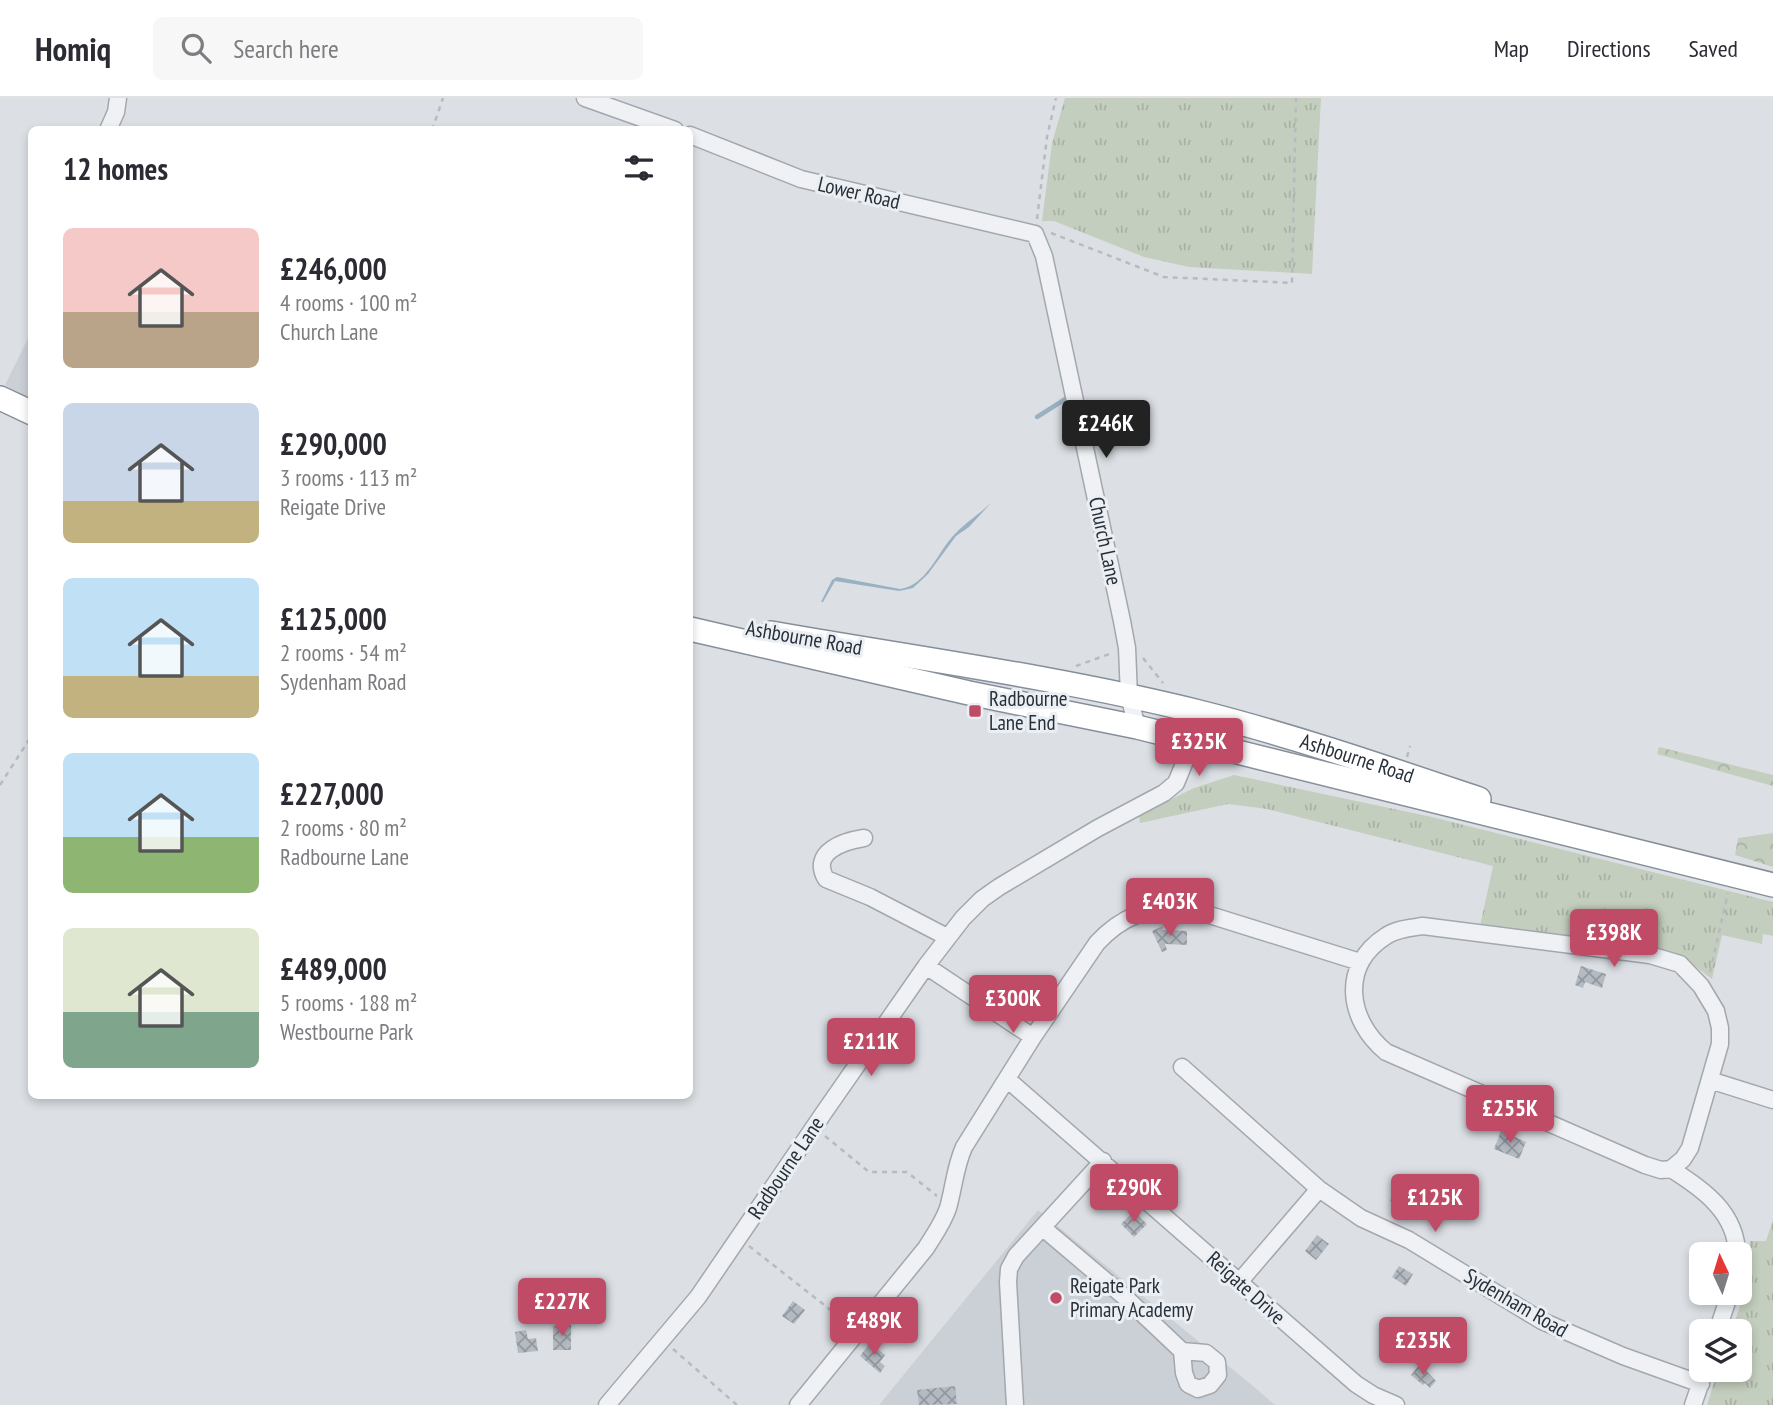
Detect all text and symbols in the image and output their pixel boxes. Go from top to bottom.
search box [153,17,643,80]
text: Homiq [35,27,111,70]
icon: search [177,29,215,67]
text: Search here [233,32,339,65]
text: Map [1494,33,1529,64]
text: Directions [1567,33,1651,64]
text: Saved [1689,33,1738,64]
text: 12 homes [63,149,168,188]
icon: filters [620,149,658,187]
street label: Lower Road [815,170,903,215]
text: £246,000 [280,249,387,288]
icon: home [119,256,203,340]
text: 4 rooms · 100 m² [280,288,417,317]
text: Church Lane [280,317,378,346]
pin: £246K [1057,400,1155,460]
text: £246K [1078,408,1134,437]
text: £290,000 [280,424,387,463]
icon: home [119,431,203,515]
text: 3 rooms · 113 m² [280,463,417,492]
text: Reigate Drive [280,492,386,521]
street label: Church Lane [1083,494,1128,588]
text: £125,000 [280,599,387,638]
icon: home [119,606,203,690]
street label: Ashbourne Road [744,614,864,661]
text: 2 rooms · 54 m² [280,638,407,667]
text: Sydenham Road [280,667,406,696]
place label: Radbourne Lane End [989,685,1068,736]
marker: Radbourne Lane End [967,703,983,719]
pin: £325K [1150,718,1248,778]
text: £325K [1171,726,1227,755]
street label: Ashbourne Road [1297,727,1417,789]
text: £227,000 [280,774,384,813]
icon: home [119,781,203,865]
text: 2 rooms · 80 m² [280,813,407,842]
text: Radbourne Lane [280,842,409,871]
pin: £403K [1121,878,1219,938]
text: £403K [1142,886,1198,915]
pin: £398K [1565,910,1663,969]
text: £398K [1586,917,1642,946]
text: £489,000 [280,949,387,988]
icon: home [119,956,203,1040]
pin: £300K [964,976,1062,1035]
text: £300K [985,983,1041,1012]
text: 5 rooms · 188 m² [280,988,417,1017]
text: Westbourne Park [280,1017,413,1046]
pin: £211K [822,1018,920,1078]
text: £211K [843,1026,899,1055]
pin: £255K [1461,1086,1559,1145]
text: £255K [1482,1093,1538,1122]
street label: Radbourne Lane [741,1111,830,1224]
pin: £290K [1085,1164,1183,1224]
text: £290K [1106,1172,1162,1201]
pin: £125K [1386,1174,1484,1234]
text: £125K [1407,1182,1463,1211]
north arrow [1689,1242,1752,1306]
map controls [1689,1242,1752,1382]
street label: Reigate Drive [1201,1245,1291,1330]
street label: Sydenham Road [1460,1262,1573,1343]
place label: Reigate Park Primary Academy [1070,1272,1193,1323]
pin: £227K [513,1278,611,1338]
text: £227K [534,1286,590,1315]
marker: Reigate Park Primary Academy [1048,1290,1064,1306]
pin: £489K [825,1298,923,1357]
text: £489K [846,1305,902,1334]
pin: £235K [1374,1318,1472,1377]
button: layers [1689,1319,1752,1382]
text: £235K [1395,1325,1451,1354]

